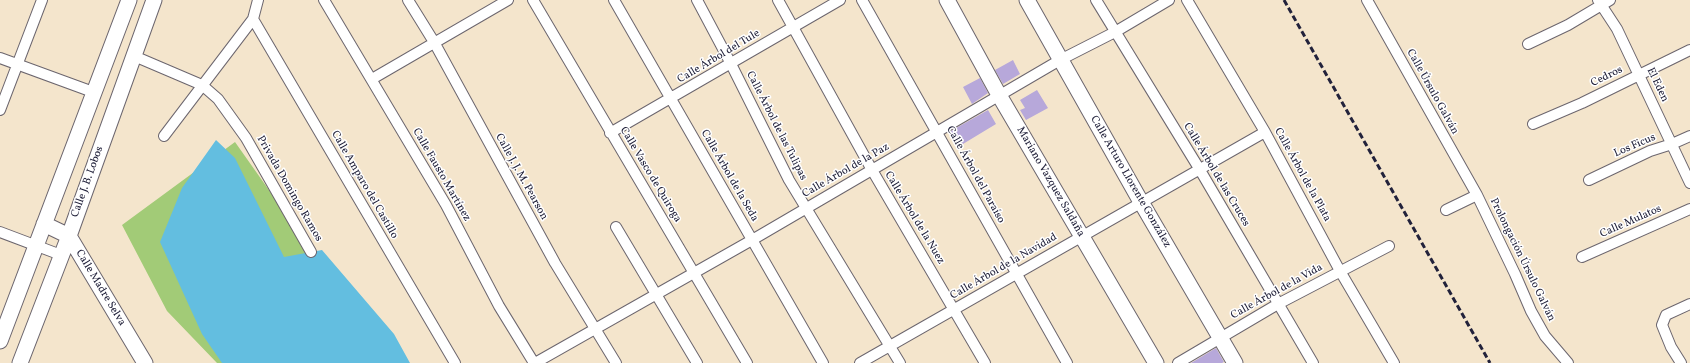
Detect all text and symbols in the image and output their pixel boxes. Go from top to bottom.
street label: Calle Árbol del Tule [675,27,763,87]
street label: Calle Úrsulo Galván [1403,47,1461,137]
street label: Cedros [1589,64,1625,90]
street label: El Eden [1643,66,1671,104]
street label: Calle Árbol de las Tulipas [743,69,809,183]
street label: Calle Arturo Llorente González [1087,114,1173,250]
street label: Calle Árbol de las Cruces [1180,121,1252,229]
street label: Calle Árbol del Paraíso [943,124,1007,226]
street label: Calle Vasco de Quiroga [616,125,684,225]
street label: Mariano Vazquez Saldaña [1013,125,1087,239]
street label: Calle Fausto Martínez [409,126,473,224]
street label: Calle Árbol de la Plata [1271,126,1333,224]
street label: Calle Árbol de la Seda [697,128,761,224]
street label: Calle Amparo del Castillo [328,129,400,241]
street label: Los Ficus [1612,131,1658,161]
street label: Calle J. J. M. Pearson [492,132,550,222]
street label: Privada Domingo Ramos [253,134,325,244]
street label: Calle Árbol de la Paz [800,141,892,201]
street label: Calle J. B. Lobos [69,145,107,219]
street label: Calle Árbol de la Nuez [881,169,947,267]
street label: Prolongación Úrsulo Galván [1486,196,1558,324]
street label: Calle Mulatos [1598,203,1664,241]
street label: Calle Árbol de la Navidad [948,231,1060,303]
street label: Calle Madre Selva [72,248,128,328]
street label: Calle Árbol de la Vida [1229,261,1325,323]

